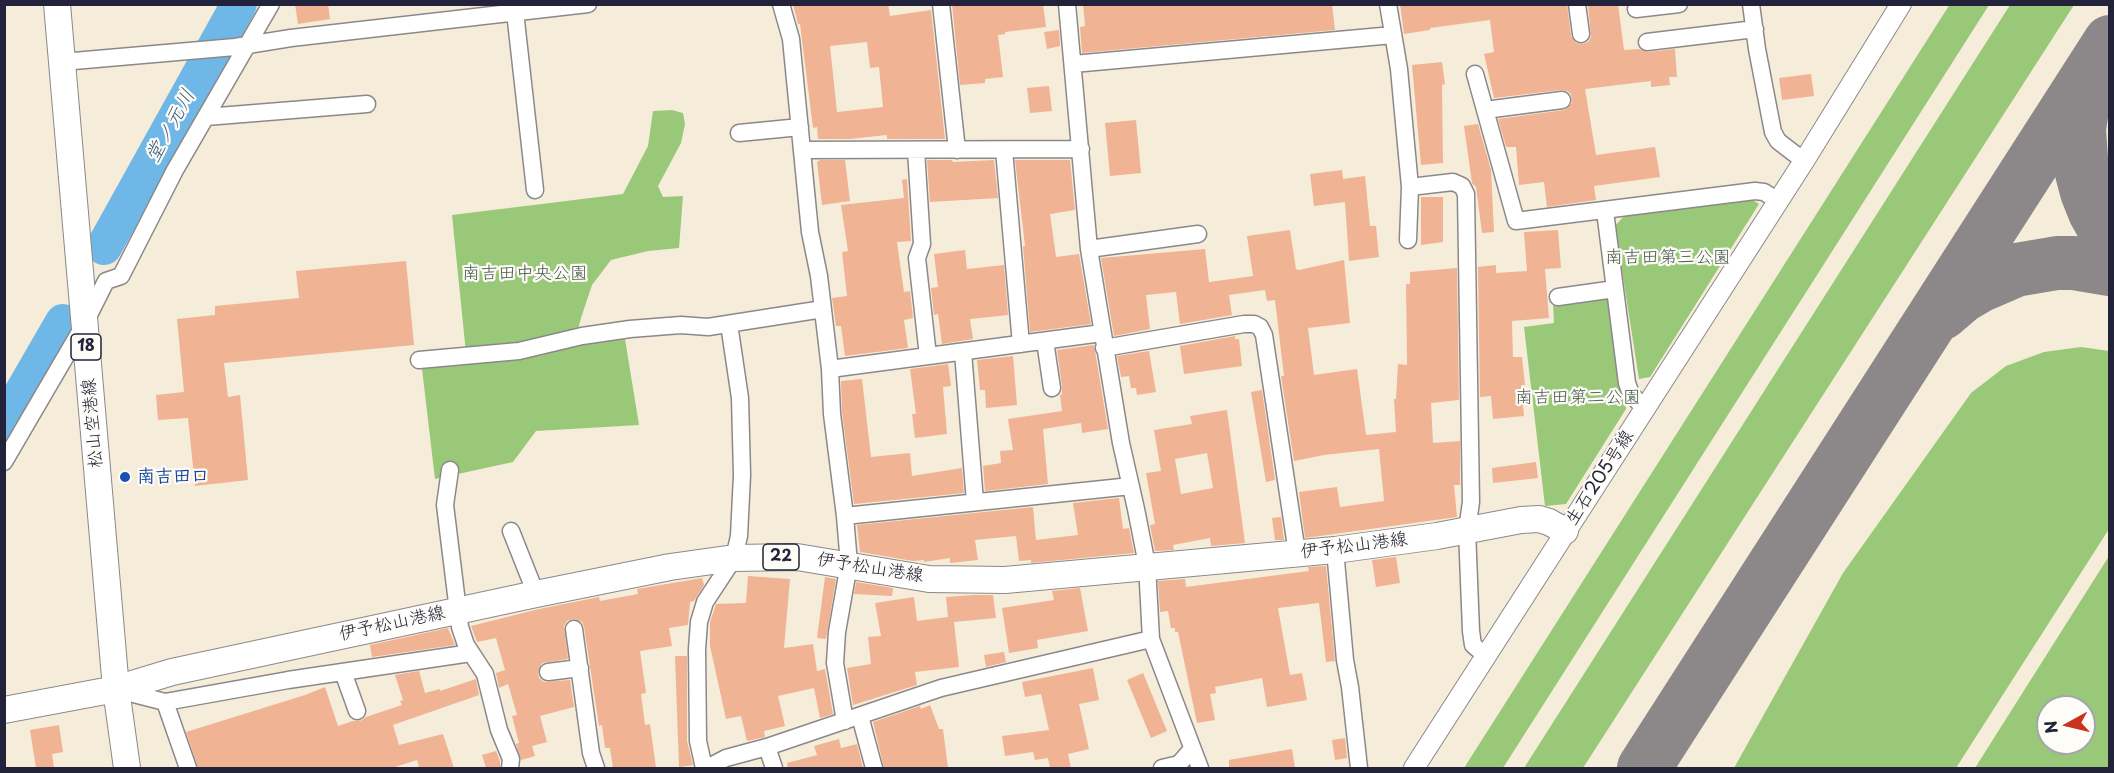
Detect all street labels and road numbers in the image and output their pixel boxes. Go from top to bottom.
road number: 18 [71,334,101,360]
street label: 松山空港線 [78,377,108,469]
street label: 生石205号線 [1561,426,1639,530]
street label: 伊予松山港線 [1299,529,1409,563]
road number: 22 [763,544,799,570]
street label: 伊予松山港線 [815,549,925,587]
street label: 伊予松山港線 [337,602,447,646]

